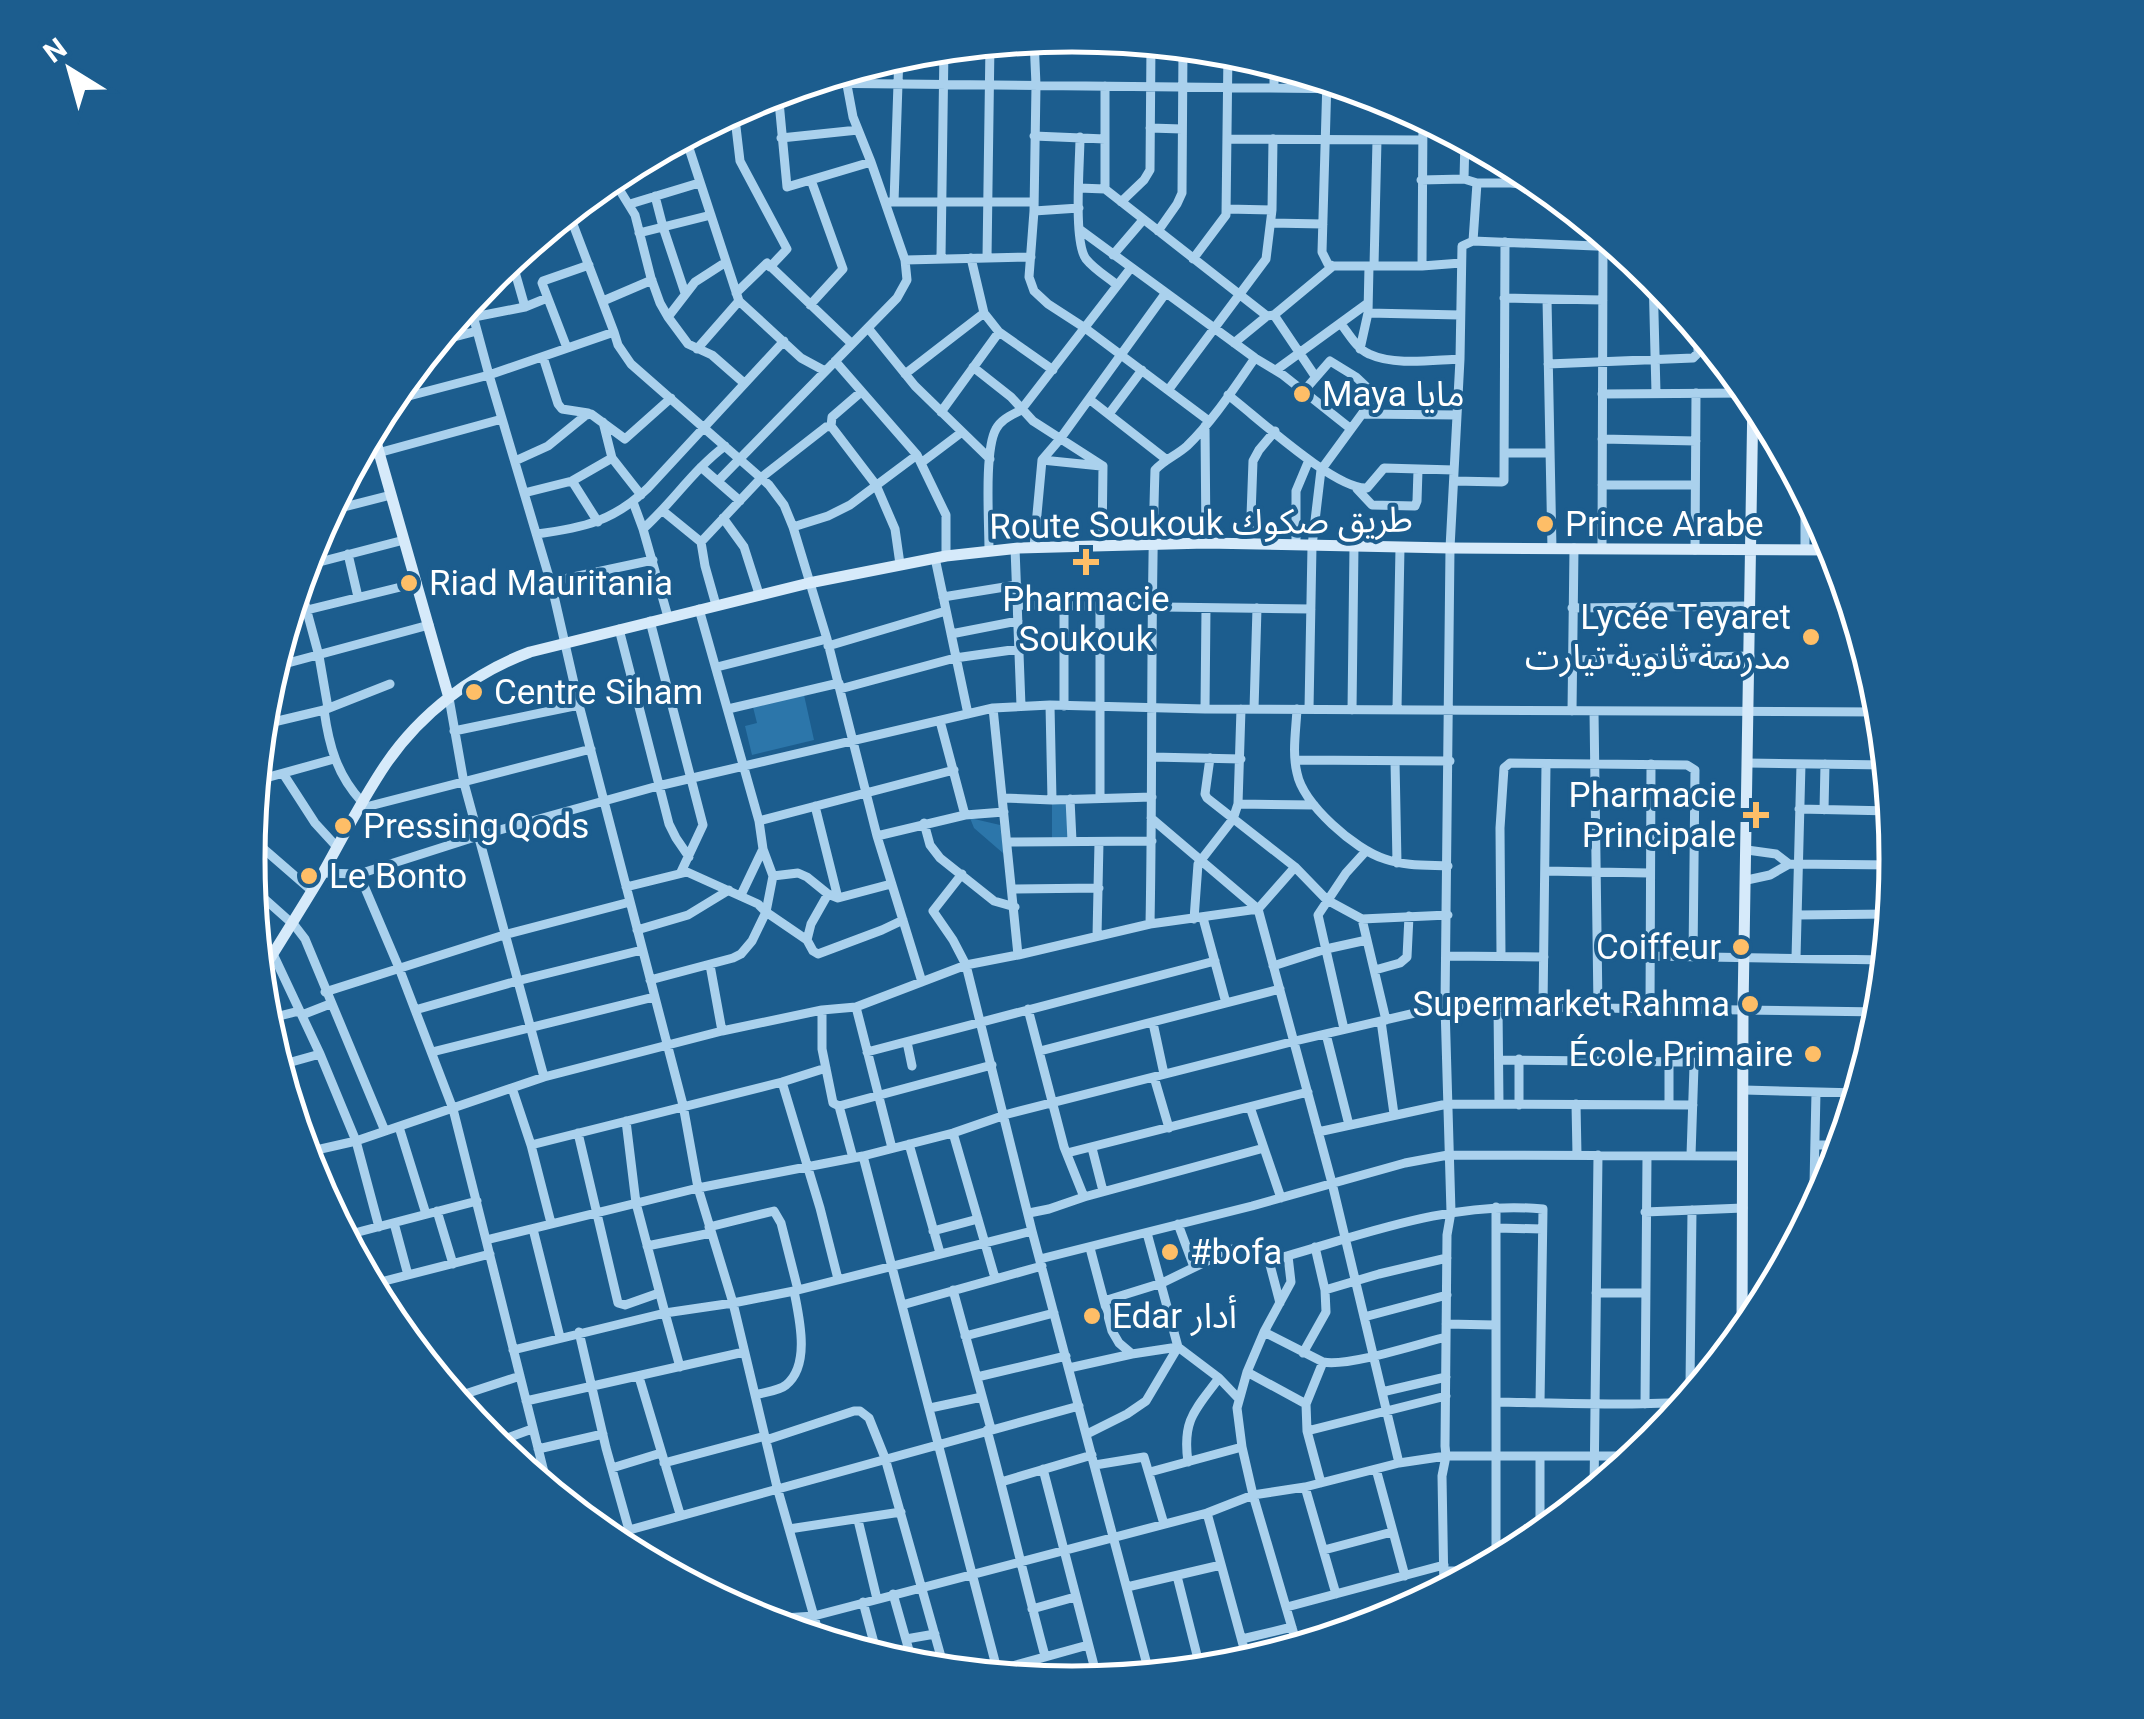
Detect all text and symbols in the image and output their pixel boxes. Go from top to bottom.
north arrow [20,20,120,120]
text: N [37,31,73,70]
place label: Maya مايا [1322,374,1465,415]
marker: Maya مايا [1291,383,1313,405]
street label: Route Soukouk طريق صكوك [989,499,1413,548]
place label: Prince Arabe [1565,504,1764,545]
marker: Prince Arabe [1534,513,1556,535]
marker: Pharmacie Soukouk [1075,551,1097,573]
place label: Riad Mauritania [429,563,673,604]
marker: Riad Mauritania [398,572,420,594]
place label: Pharmacie Soukouk [1002,579,1170,660]
place label: Lycée Teyaret مدرسة ثانوية تيارت [1525,597,1791,678]
marker: Lycée Teyaret مدرسة ثانوية تيارت [1800,626,1822,648]
place label: Centre Siham [494,672,703,713]
marker: Centre Siham [463,681,485,703]
place label: Pharmacie Principale [1569,775,1736,856]
marker: Pharmacie Principale [1745,804,1767,826]
place label: Pressing Qods [363,806,589,847]
marker: Pressing Qods [332,815,354,837]
place label: Le Bonto [329,856,467,897]
marker: Le Bonto [298,865,320,887]
place label: Coiffeur [1596,927,1721,968]
marker: Coiffeur [1730,936,1752,958]
place label: Supermarket Rahma [1413,984,1730,1025]
marker: Supermarket Rahma [1739,993,1761,1015]
place label: École Primaire [1569,1034,1793,1075]
marker: École Primaire [1802,1043,1824,1065]
place label: #bofa [1190,1232,1282,1273]
marker: #bofa [1159,1241,1181,1263]
place label: Edar أدار [1112,1295,1237,1337]
marker: Edar أدار [1081,1305,1103,1327]

